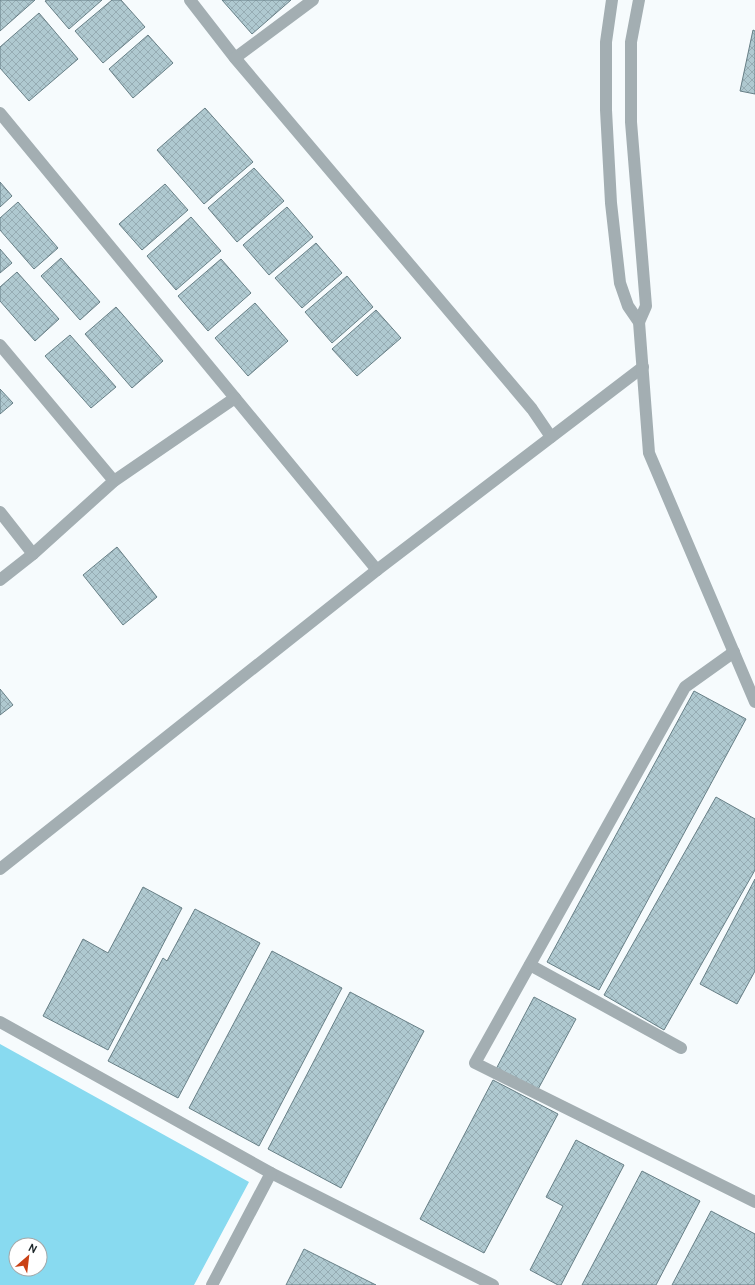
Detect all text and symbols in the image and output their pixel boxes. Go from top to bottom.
north arrow [8,1237,48,1277]
text: N [26,1240,39,1256]

